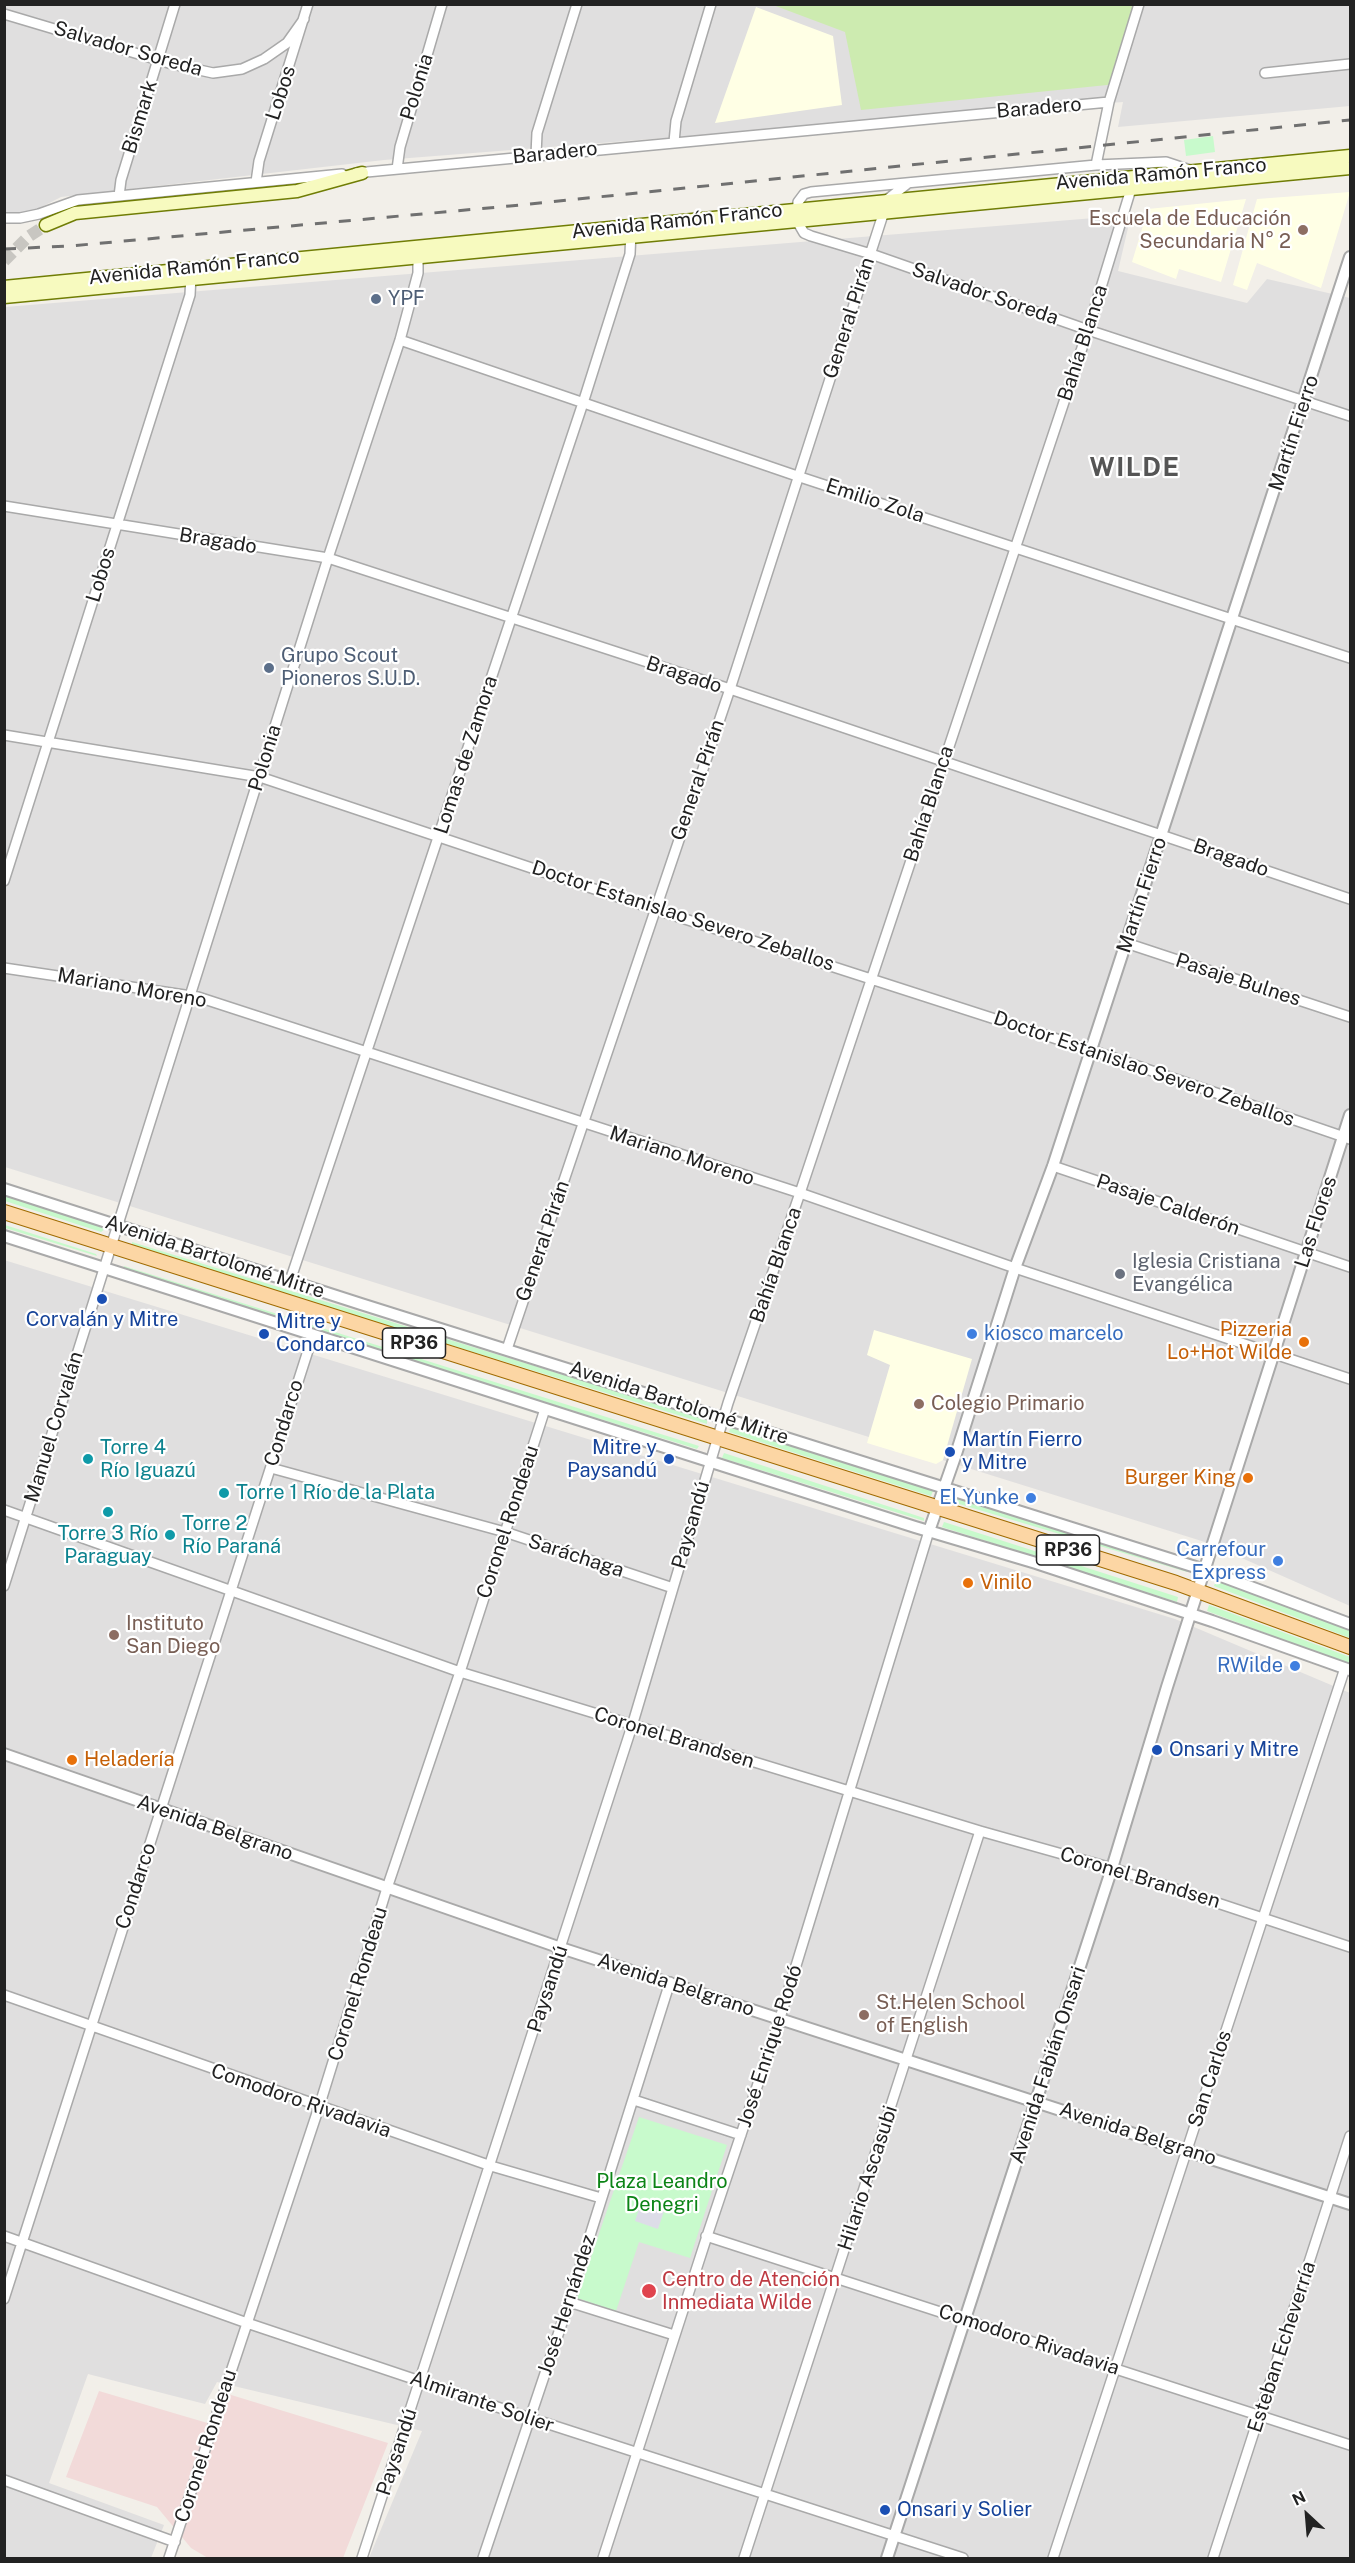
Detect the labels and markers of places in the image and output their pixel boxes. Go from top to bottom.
place label: Escuela de Educación Secundaria N° 2 [1089,207,1291,254]
marker: Escuela de Educación Secundaria N° 2 [1296,223,1310,237]
place label: YPF [388,287,425,311]
marker: YPF [369,292,383,306]
place label: Grupo Scout Pioneros S.U.D. [281,644,420,691]
marker: Grupo Scout Pioneros S.U.D. [262,661,276,675]
place label: Iglesia Cristiana Evangélica [1132,1250,1281,1297]
marker: Iglesia Cristiana Evangélica [1113,1267,1127,1281]
marker: Corvalán y Mitre [95,1292,109,1306]
place label: Corvalán y Mitre [26,1308,178,1332]
place label: Mitre y Condarco [276,1310,365,1357]
place label: Pizzeria Lo+Hot Wilde [1167,1318,1292,1365]
place label: kiosco marcelo [984,1322,1124,1346]
marker: Mitre y Condarco [257,1327,271,1341]
marker: kiosco marcelo [965,1327,979,1341]
marker: Pizzeria Lo+Hot Wilde [1297,1335,1311,1349]
place label: Colegio Primario [931,1392,1084,1416]
marker: Colegio Primario [912,1397,926,1411]
place label: Martín Fierro y Mitre [962,1428,1082,1475]
place label: Torre 4 Río Iguazú [100,1436,196,1483]
place label: Mitre y Paysandú [567,1436,657,1483]
marker: Martín Fierro y Mitre [943,1445,957,1459]
marker: Torre 4 Río Iguazú [81,1452,95,1466]
marker: Mitre y Paysandú [662,1452,676,1466]
place label: Burger King [1125,1466,1236,1490]
marker: Burger King [1241,1471,1255,1485]
place label: Torre 1 Río de la Plata [236,1481,435,1505]
marker: Torre 1 Río de la Plata [217,1486,231,1500]
place label: El Yunke [939,1486,1019,1510]
marker: El Yunke [1024,1491,1038,1505]
marker: Torre 3 Río Paraguay [101,1505,115,1519]
place label: Torre 2 Río Paraná [182,1512,281,1559]
place label: Torre 3 Río Paraguay [58,1522,158,1569]
marker: Torre 2 Río Paraná [163,1528,177,1542]
place label: Carrefour Express [1176,1538,1266,1585]
marker: Carrefour Express [1271,1554,1285,1568]
place label: Vinilo [980,1571,1032,1595]
marker: Vinilo [961,1576,975,1590]
place label: Instituto San Diego [126,1612,220,1659]
marker: Instituto San Diego [107,1628,121,1642]
place label: RWilde [1217,1654,1283,1678]
marker: RWilde [1288,1659,1302,1673]
place label: Onsari y Mitre [1169,1738,1299,1762]
marker: Onsari y Mitre [1150,1743,1164,1757]
place label: Heladería [84,1748,175,1772]
marker: Heladería [65,1753,79,1767]
place label: St.Helen School of English [876,1991,1025,2038]
marker: St.Helen School of English [857,2008,871,2022]
place label: Centro de Atención Inmediata Wilde [662,2268,840,2315]
marker: Centro de Atención Inmediata Wilde [640,2282,658,2300]
place label: Onsari y Solier [897,2498,1032,2522]
marker: Onsari y Solier [878,2503,892,2517]

